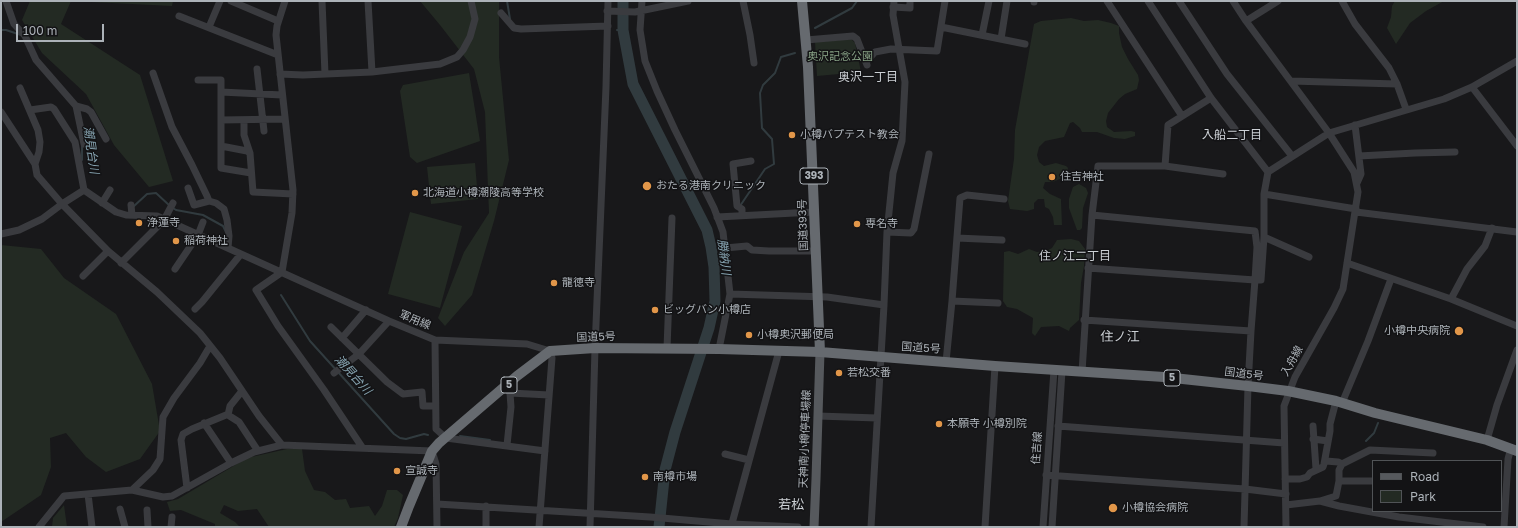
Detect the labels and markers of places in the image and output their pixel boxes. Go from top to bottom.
place label: 小樽バプテスト教会 [800,128,899,142]
marker: 小樽バプテスト教会 [787,130,797,140]
place label: 住吉神社 [1060,170,1104,184]
marker: 住吉神社 [1047,172,1057,182]
place label: おたる港南クリニック [656,179,766,193]
marker: おたる港南クリニック [641,180,653,192]
place label: 北海道小樽潮陵高等学校 [423,186,544,200]
marker: 北海道小樽潮陵高等学校 [410,188,420,198]
place label: 浄蓮寺 [147,216,180,230]
place label: 専名寺 [865,217,898,231]
marker: 浄蓮寺 [134,218,144,228]
marker: 専名寺 [852,219,862,229]
place label: 稲荷神社 [184,234,228,248]
marker: 稲荷神社 [171,236,181,246]
place label: 龍徳寺 [562,276,595,290]
marker: 龍徳寺 [549,278,559,288]
place label: ビッグバン小樽店 [663,303,751,317]
marker: ビッグバン小樽店 [650,305,660,315]
place label: 小樽中央病院 [1384,324,1450,338]
marker: 小樽中央病院 [1453,325,1465,337]
place label: 小樽奥沢郵便局 [757,328,834,342]
marker: 小樽奥沢郵便局 [744,330,754,340]
place label: 若松交番 [847,366,891,380]
marker: 若松交番 [834,368,844,378]
place label: 本願寺 小樽別院 [947,417,1027,431]
marker: 本願寺 小樽別院 [934,419,944,429]
place label: 宣誠寺 [405,464,438,478]
marker: 宣誠寺 [392,466,402,476]
place label: 南樽市場 [653,470,697,484]
marker: 南樽市場 [640,472,650,482]
place label: 小樽協会病院 [1122,501,1188,515]
marker: 小樽協会病院 [1107,502,1119,514]

